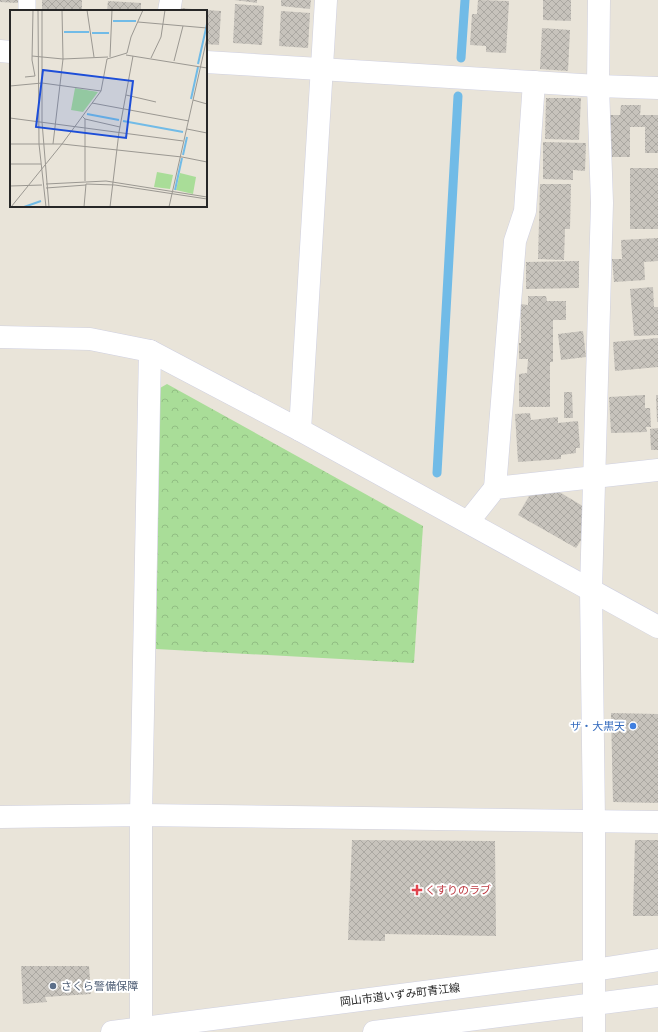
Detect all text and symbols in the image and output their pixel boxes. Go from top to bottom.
inset map [10,10,207,207]
place label: ザ・大黒天 [570,720,625,733]
marker: ザ・大黒天 [628,721,638,731]
place label: くすりのラブ [425,884,491,897]
marker: くすりのラブ [412,885,422,895]
place label: さくら警備保障 [61,980,138,993]
marker: さくら警備保障 [48,981,58,991]
street label: 岡山市道いずみ町青江線 [339,981,461,1009]

